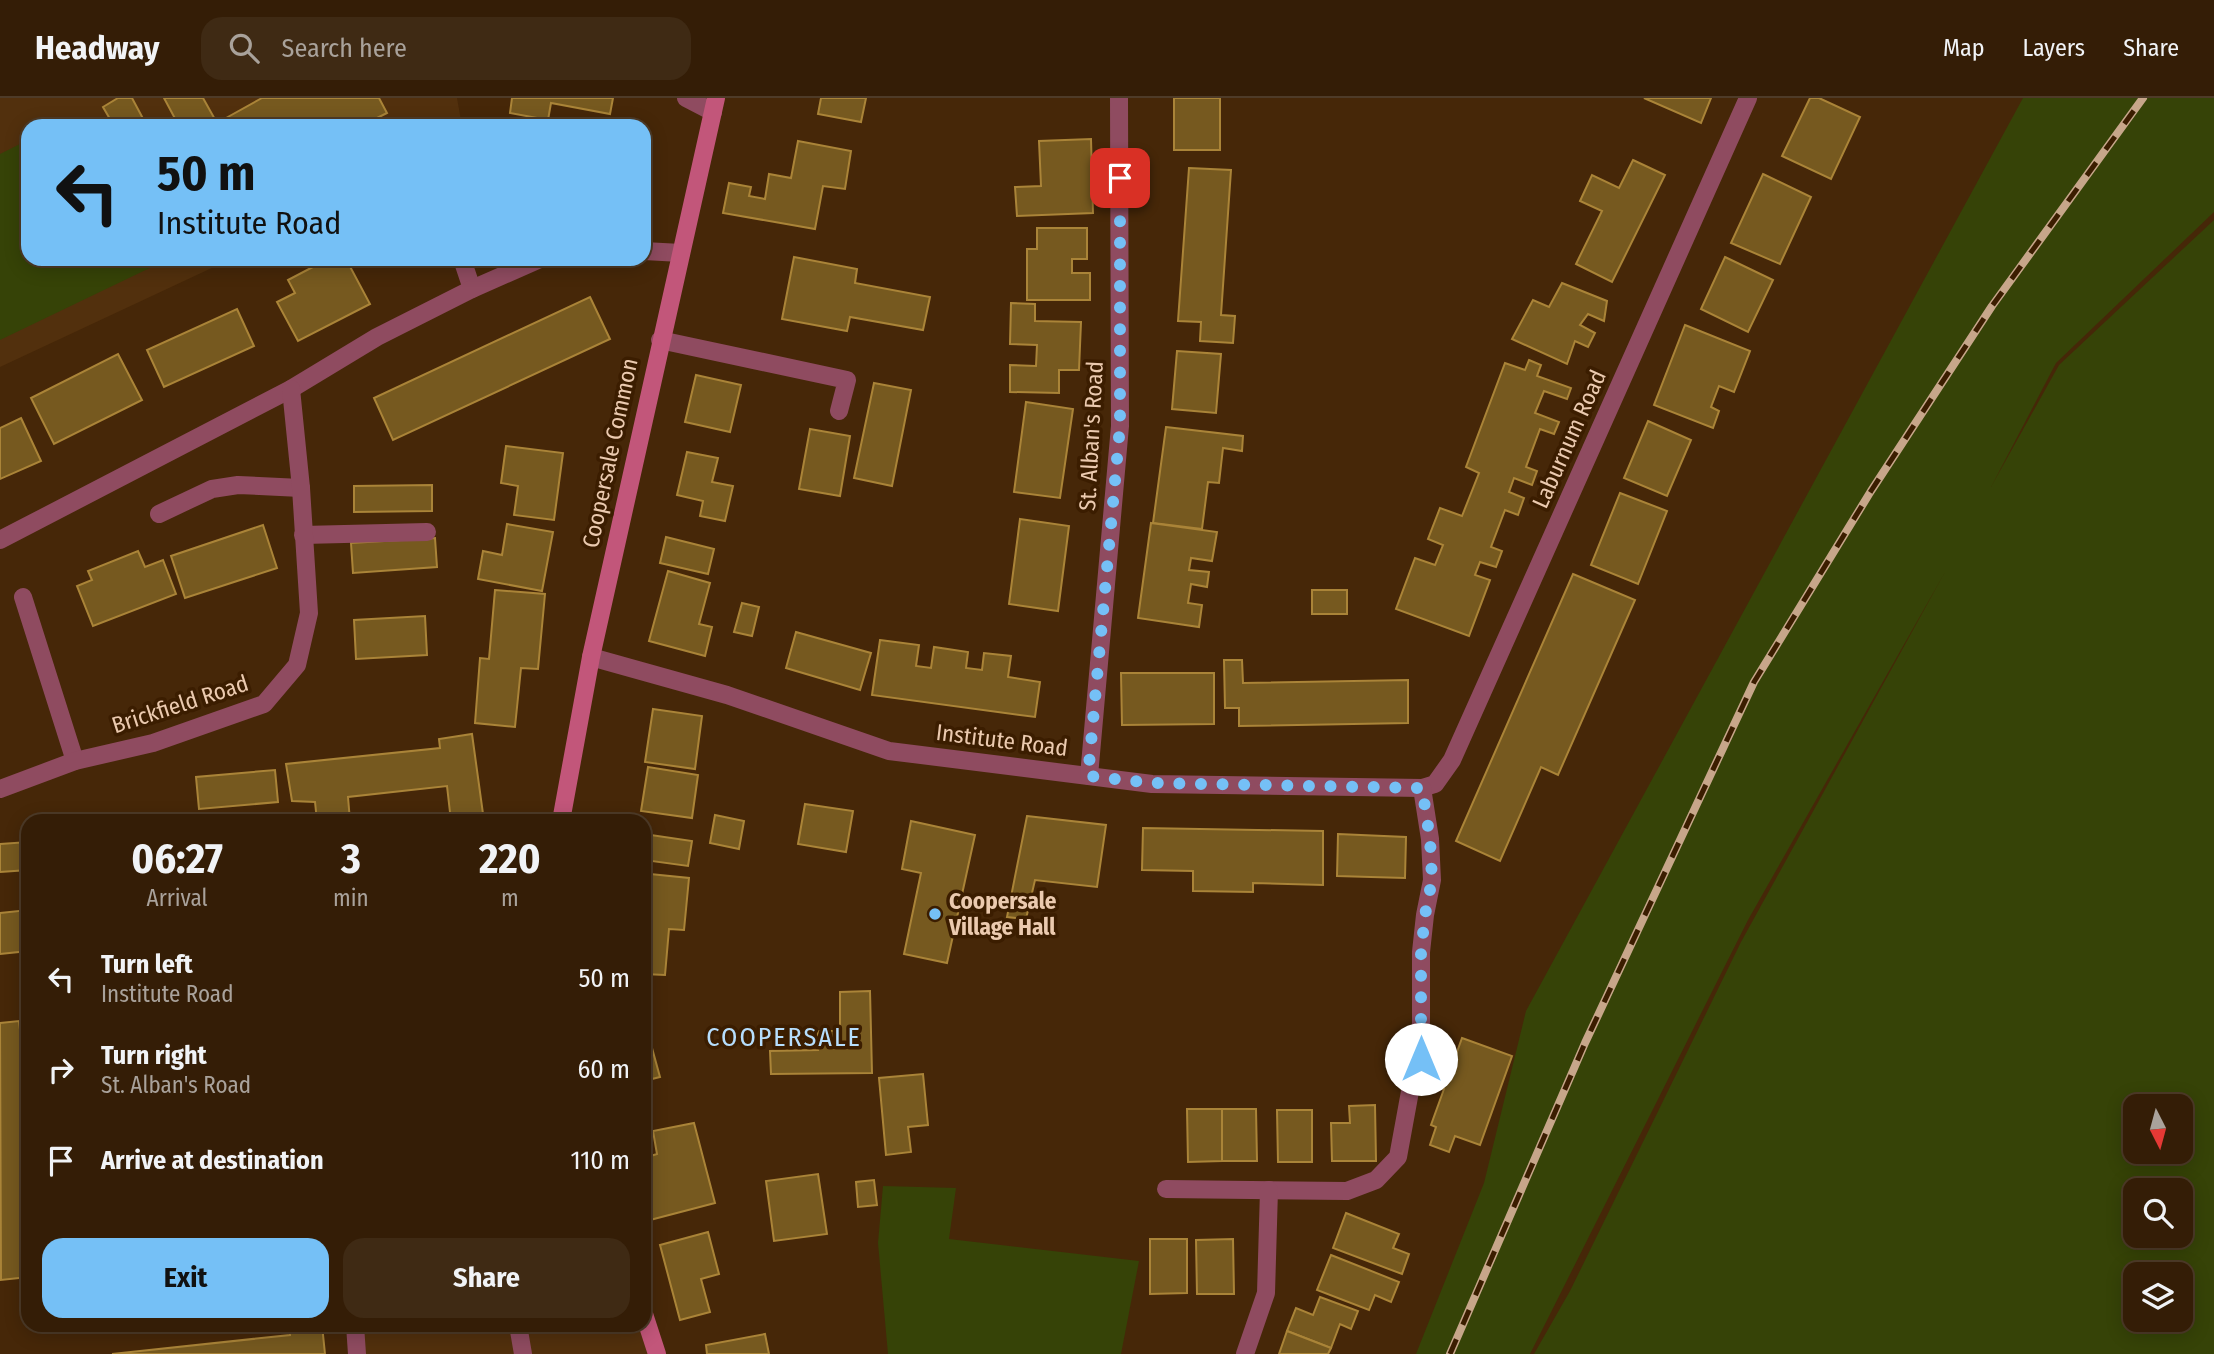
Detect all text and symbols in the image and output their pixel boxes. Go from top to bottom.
search box [201,17,691,80]
text: Headway [35,28,159,68]
icon: search [225,29,263,67]
text: Search here [281,33,407,64]
text: Map [1943,34,1985,62]
text: Layers [2023,34,2085,62]
text: Share [2123,34,2179,62]
text: 50 m [157,144,255,203]
icon: left [42,147,133,238]
pin [1090,148,1150,208]
icon: arrive [1101,159,1139,197]
text: Institute Road [157,204,341,242]
street label: Coopersale Common [576,356,644,550]
street label: St. Alban's Road [1073,360,1109,512]
street label: Laburnum Road [1526,365,1612,513]
street label: Brickfield Road [108,669,252,739]
street label: Institute Road [935,718,1069,762]
text: 06:27 [131,834,223,884]
text: 3 [341,834,361,884]
text: 220 [479,834,541,884]
text: Arrival [147,884,208,912]
text: min [333,884,369,912]
text: m [501,884,519,912]
place label: Coopersale Village Hall [948,887,1057,941]
marker: Coopersale Village Hall [927,906,943,922]
text: Turn left [101,949,193,980]
icon: left [42,960,80,998]
text: 50 m [578,963,630,994]
text: Institute Road [101,980,233,1008]
district label: COOPERSALE [706,1022,862,1053]
position arrow [1384,1022,1458,1096]
text: Turn right [101,1040,207,1071]
icon: right [42,1051,80,1089]
text: 60 m [577,1054,630,1085]
text: St. Alban's Road [101,1071,251,1099]
north arrow [2123,1094,2193,1164]
map controls [2123,1094,2193,1332]
icon: arrive [42,1142,80,1180]
text: Arrive at destination [101,1145,324,1176]
text: 110 m [570,1145,630,1176]
button: search [2123,1178,2193,1248]
button: Exit [42,1238,329,1318]
button: Share [343,1238,630,1318]
button: layers [2123,1262,2193,1332]

